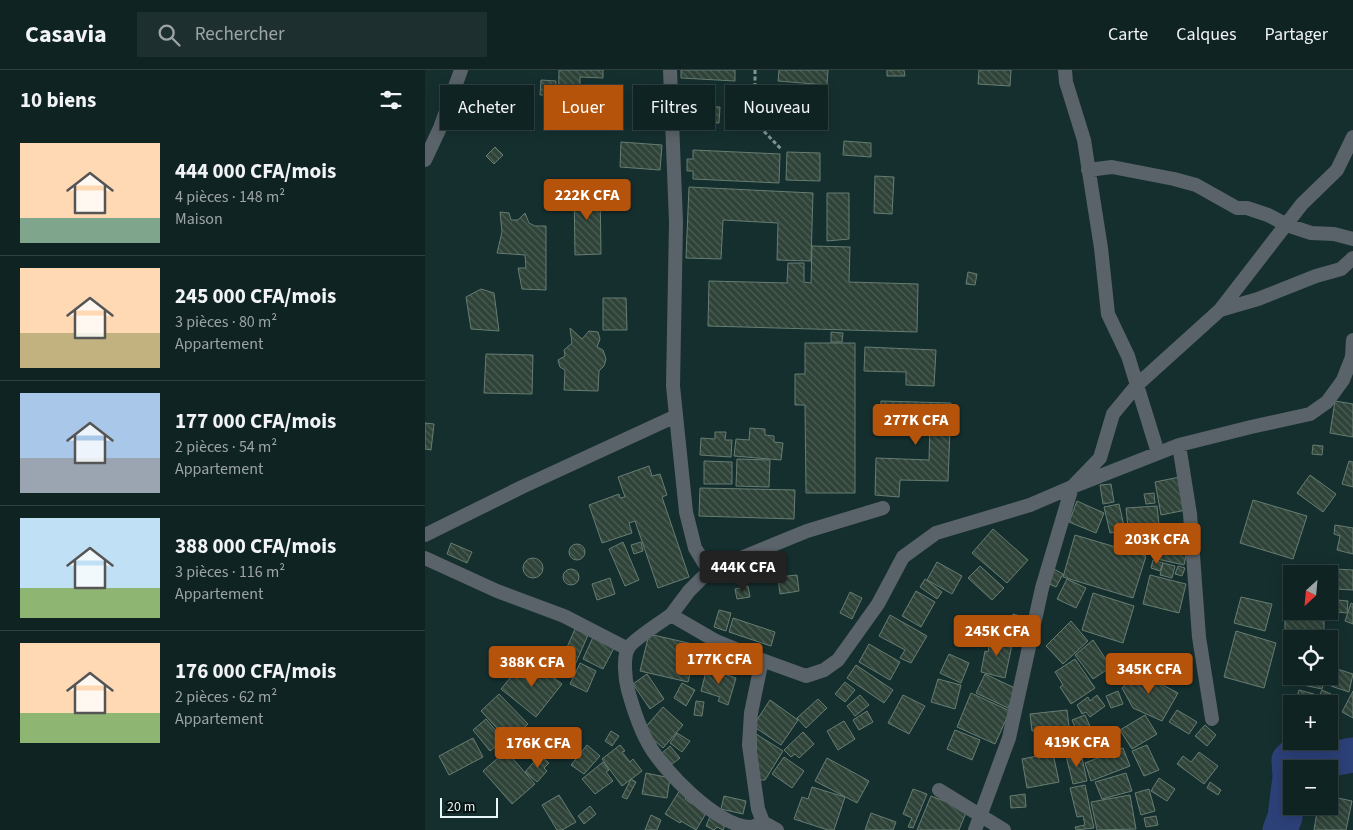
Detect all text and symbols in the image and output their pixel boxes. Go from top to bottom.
search box [137,12,487,57]
text: Casavia [25,17,107,52]
icon: search [155,21,183,49]
text: Rechercher [195,21,285,48]
text: Carte [1108,22,1148,47]
text: Calques [1176,22,1236,47]
text: Partager [1264,22,1328,47]
text: 10 biens [20,85,96,115]
chip: Acheter [440,85,534,130]
chip: Louer [544,85,623,130]
chip: Filtres [633,85,715,130]
chip: Nouveau [725,85,828,130]
icon: filters [377,86,405,114]
text: 444 000 CFA/mois [175,156,336,186]
icon: home [60,163,120,223]
pin: 222K CFA [535,178,639,221]
text: 222K CFA [555,184,619,206]
text: 4 pièces · 148 m² [175,186,285,208]
text: Maison [175,208,223,230]
text: 245 000 CFA/mois [175,281,336,311]
icon: home [60,288,120,348]
text: 3 pièces · 80 m² [175,311,277,333]
text: Appartement [175,333,263,355]
pin: 277K CFA [864,404,968,446]
text: 177 000 CFA/mois [175,406,336,436]
text: 277K CFA [884,409,948,431]
icon: home [60,413,120,473]
text: 2 pièces · 54 m² [175,436,277,458]
text: Appartement [175,458,263,480]
pin: 203K CFA [1105,522,1209,565]
text: 203K CFA [1125,528,1189,550]
text: 388 000 CFA/mois [175,531,336,561]
icon: home [60,538,120,598]
pin: 444K CFA [691,550,795,593]
text: 444K CFA [711,556,775,578]
text: 3 pièces · 116 m² [175,561,285,583]
north arrow [1283,565,1337,620]
map controls [1283,565,1338,815]
text: Appartement [175,583,263,605]
pin: 245K CFA [945,614,1049,657]
text: 245K CFA [965,620,1029,642]
button: locate [1283,630,1338,685]
pin: 177K CFA [667,642,771,685]
pin: 388K CFA [480,646,584,688]
text: 177K CFA [687,648,751,670]
text: 388K CFA [500,651,564,673]
pin: 345K CFA [1097,652,1201,695]
text: 176 000 CFA/mois [175,656,336,686]
text: 345K CFA [1117,658,1181,680]
icon: home [60,663,120,723]
text: 2 pièces · 62 m² [175,686,277,708]
button: + [1283,695,1338,750]
text: Appartement [175,708,263,730]
pin: 176K CFA [486,726,590,769]
pin: 419K CFA [1025,726,1129,768]
text: 419K CFA [1045,731,1109,753]
text: 176K CFA [506,732,570,754]
button: − [1283,760,1338,815]
scale bar [440,795,497,818]
text: 20 m [447,797,475,817]

